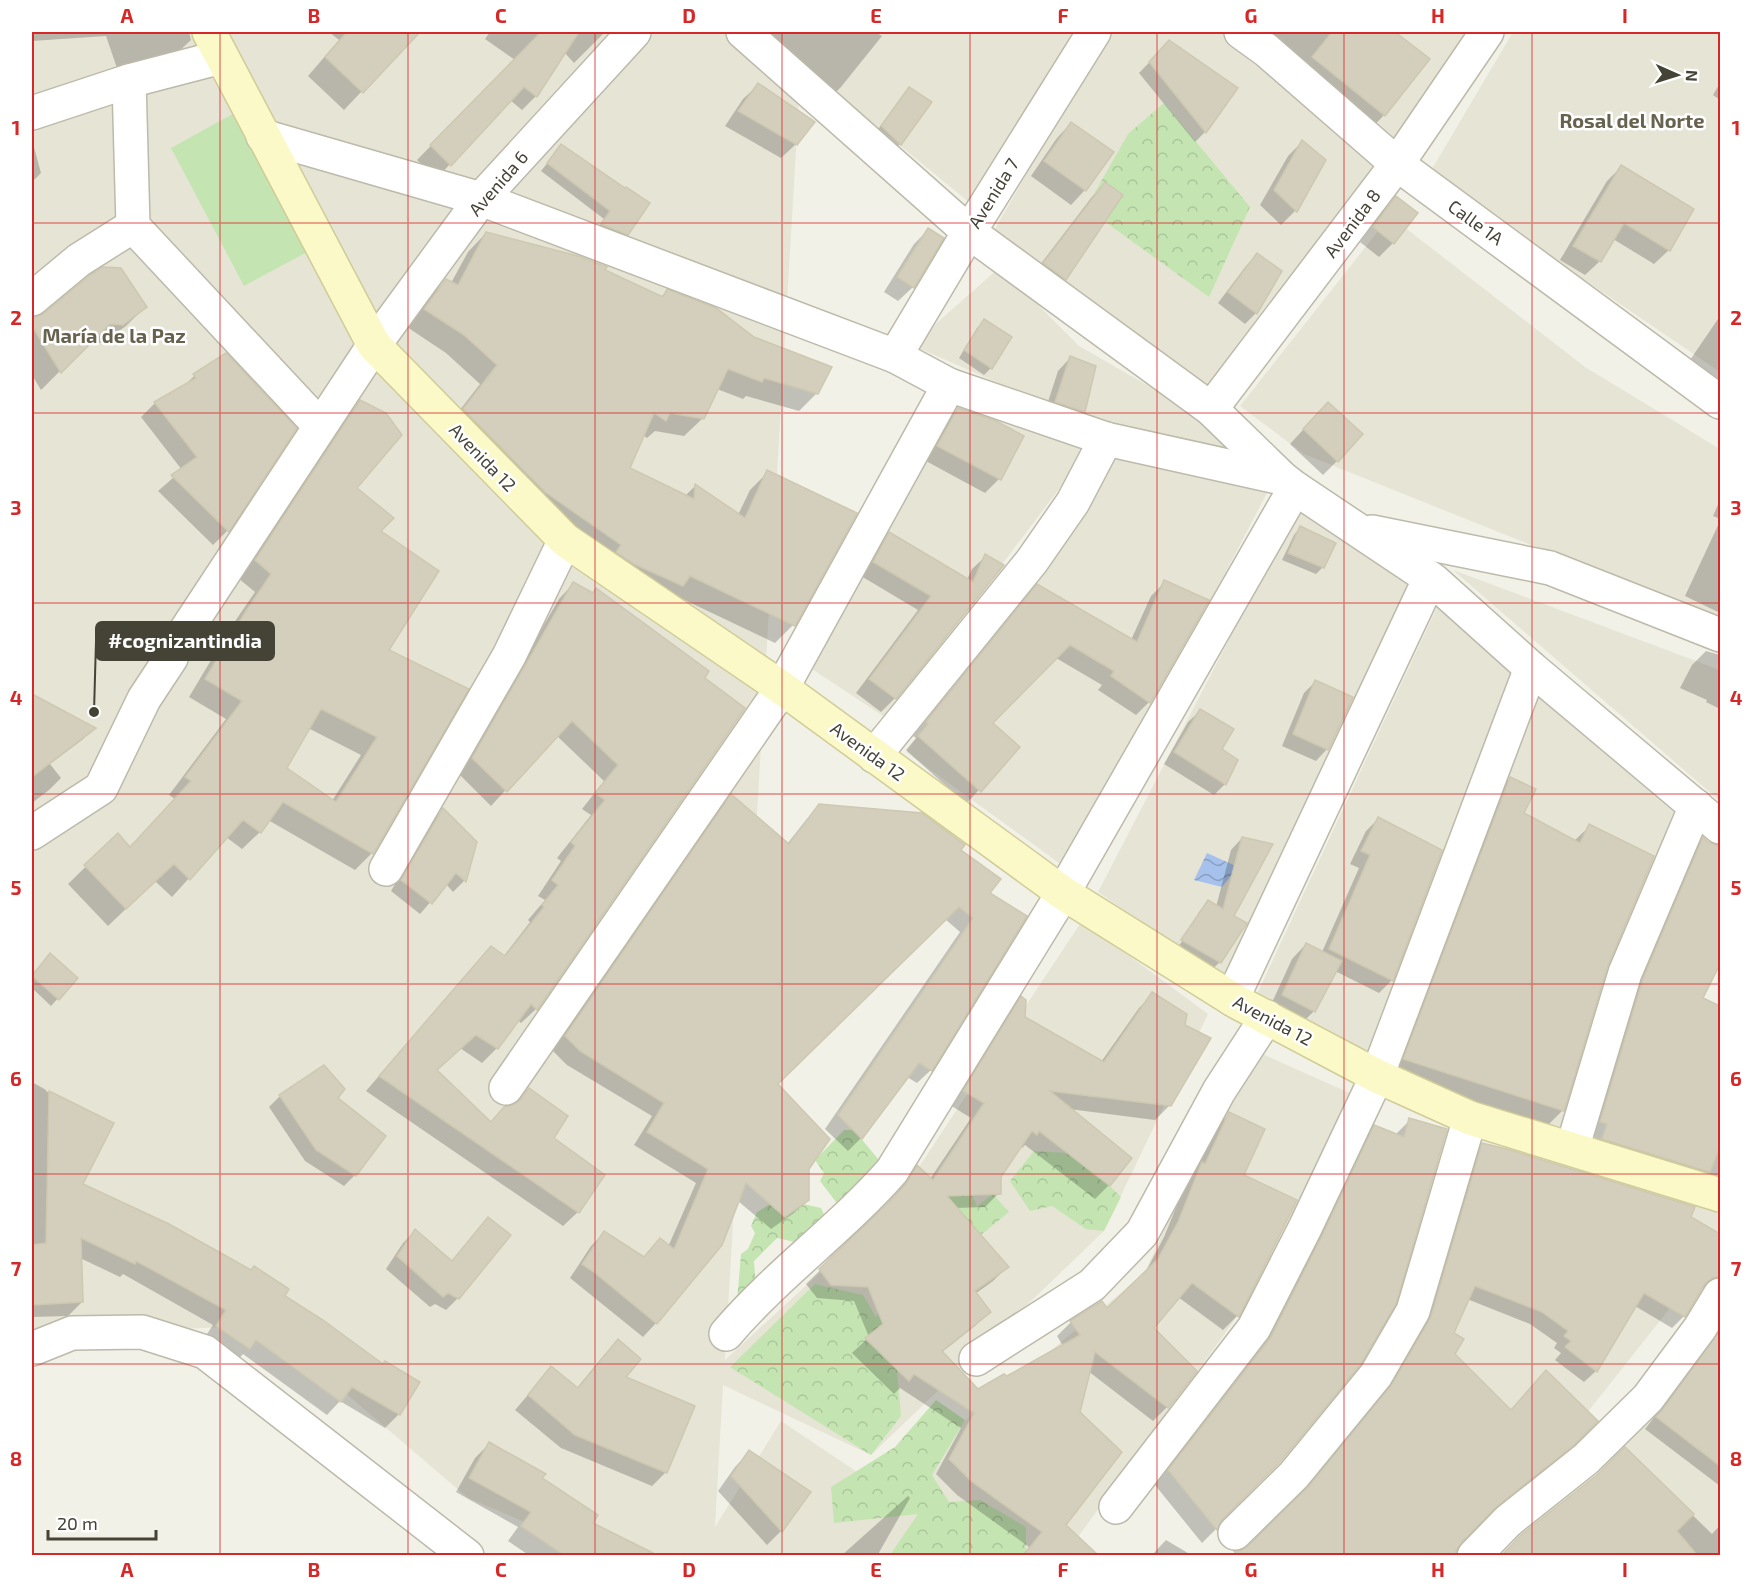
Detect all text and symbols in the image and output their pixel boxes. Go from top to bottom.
text: A [120,3,134,27]
text: B [308,3,320,27]
text: C [495,3,507,27]
text: D [682,3,696,27]
text: E [870,3,882,27]
text: F [1057,3,1069,27]
text: G [1245,3,1257,27]
text: H [1431,3,1445,27]
text: I [1622,3,1628,27]
north arrow [1647,45,1707,105]
text: N [1683,70,1702,82]
district label: Rosal del Norte [1559,108,1705,132]
text: 1 [12,115,20,139]
text: 1 [1732,115,1740,139]
street label: Avenida 6 [464,146,532,220]
street label: Avenida 7 [963,154,1023,232]
street label: Avenida 8 [1319,184,1385,262]
street label: Calle 1A [1444,195,1509,250]
text: 2 [10,305,22,329]
text: 2 [1730,305,1742,329]
district label: María de la Paz [42,323,186,347]
street label: Avenida 12 [445,418,521,496]
text: 3 [10,495,22,519]
text: 3 [1730,495,1742,519]
callout: #cognizantindia [96,622,274,660]
text: #cognizantindia [108,628,262,652]
text: 4 [10,685,23,709]
text: 4 [1730,685,1743,709]
street label: Avenida 12 [827,717,909,785]
text: 5 [10,875,22,899]
text: 5 [1730,875,1742,899]
street label: Avenida 12 [1230,990,1316,1050]
text: 6 [10,1066,22,1090]
text: 6 [1730,1066,1742,1090]
text: 7 [11,1256,22,1280]
text: 7 [1731,1256,1742,1280]
text: 8 [10,1446,22,1470]
text: 8 [1730,1446,1742,1470]
scale bar [48,1503,156,1541]
text: 20 m [57,1512,98,1534]
text: A [120,1557,134,1581]
text: B [308,1557,320,1581]
text: C [495,1557,507,1581]
text: D [682,1557,696,1581]
text: E [870,1557,882,1581]
text: F [1057,1557,1069,1581]
text: G [1245,1557,1257,1581]
text: H [1431,1557,1445,1581]
text: I [1622,1557,1628,1581]

